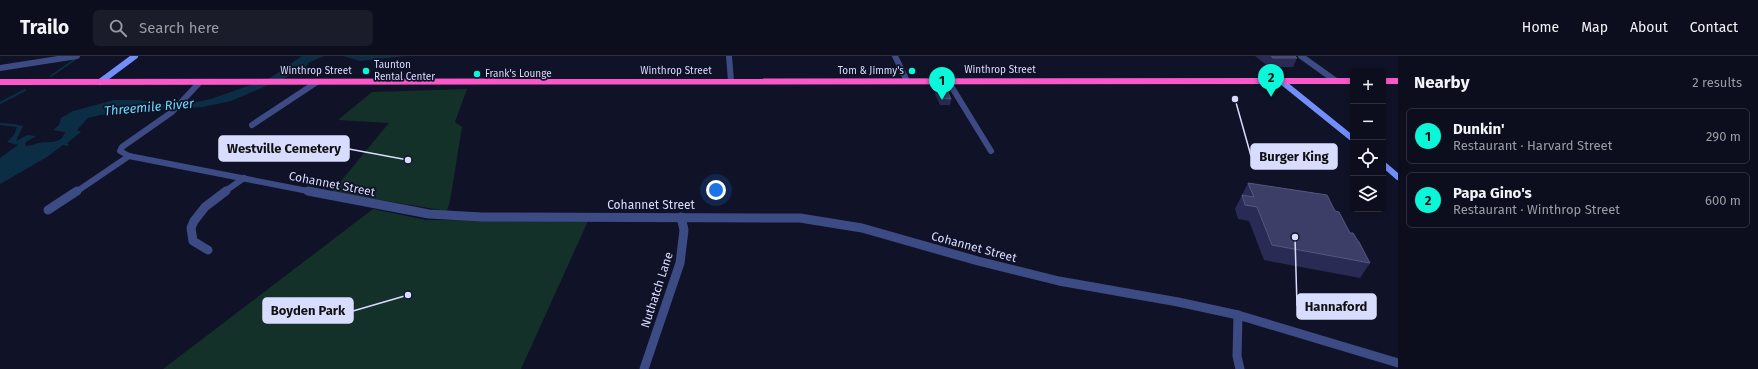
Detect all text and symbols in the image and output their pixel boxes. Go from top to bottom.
search box [93,10,373,46]
text: Trailo [20,16,69,39]
icon: search [107,17,129,39]
text: Search here [139,19,219,37]
text: Home [1522,19,1559,36]
text: Map [1581,19,1608,36]
text: About [1630,19,1668,36]
text: Contact [1690,19,1738,36]
place label: Taunton Rental Center [374,59,435,83]
street label: Winthrop Street [964,64,1036,76]
pin: 2 [1258,64,1284,97]
street label: Winthrop Street [280,65,352,77]
street label: Winthrop Street [640,65,712,77]
place label: Tom & Jimmy's [838,65,904,77]
marker: Taunton Rental Center [361,66,371,76]
marker: Tom & Jimmy's [907,66,917,76]
pin: 1 [929,67,955,100]
place label: Frank's Lounge [485,68,552,80]
map controls [1350,68,1386,212]
button: + [1350,68,1386,104]
marker: Frank's Lounge [472,69,482,79]
text: Nearby [1414,72,1469,93]
text: 2 results [1692,75,1742,90]
water label: Threemile River [104,96,195,118]
button: − [1350,104,1386,140]
text: Dunkin' [1453,120,1505,138]
text: 1 [1425,129,1431,144]
text: 290 m [1706,129,1741,144]
callout: Westville Cemetery [219,136,349,161]
text: Restaurant · Harvard Street [1453,138,1612,153]
button: locate [1350,140,1386,176]
text: Westville Cemetery [227,141,341,156]
callout: Burger King [1251,144,1337,169]
text: Burger King [1259,149,1330,164]
street label: Cohannet Street [288,169,377,199]
button: layers [1350,176,1386,212]
your location [706,180,726,200]
text: Papa Gino's [1453,184,1532,202]
text: 2 [1425,193,1431,208]
text: 600 m [1705,193,1741,208]
street label: Cohannet Street [607,198,696,212]
text: Restaurant · Winthrop Street [1453,202,1620,217]
street label: Cohannet Street [930,229,1019,265]
street label: Nuthatch Lane [638,250,676,330]
callout: Hannaford [1297,294,1376,319]
callout: Boyden Park [263,298,353,323]
text: Hannaford [1305,299,1367,314]
text: Boyden Park [271,303,346,318]

